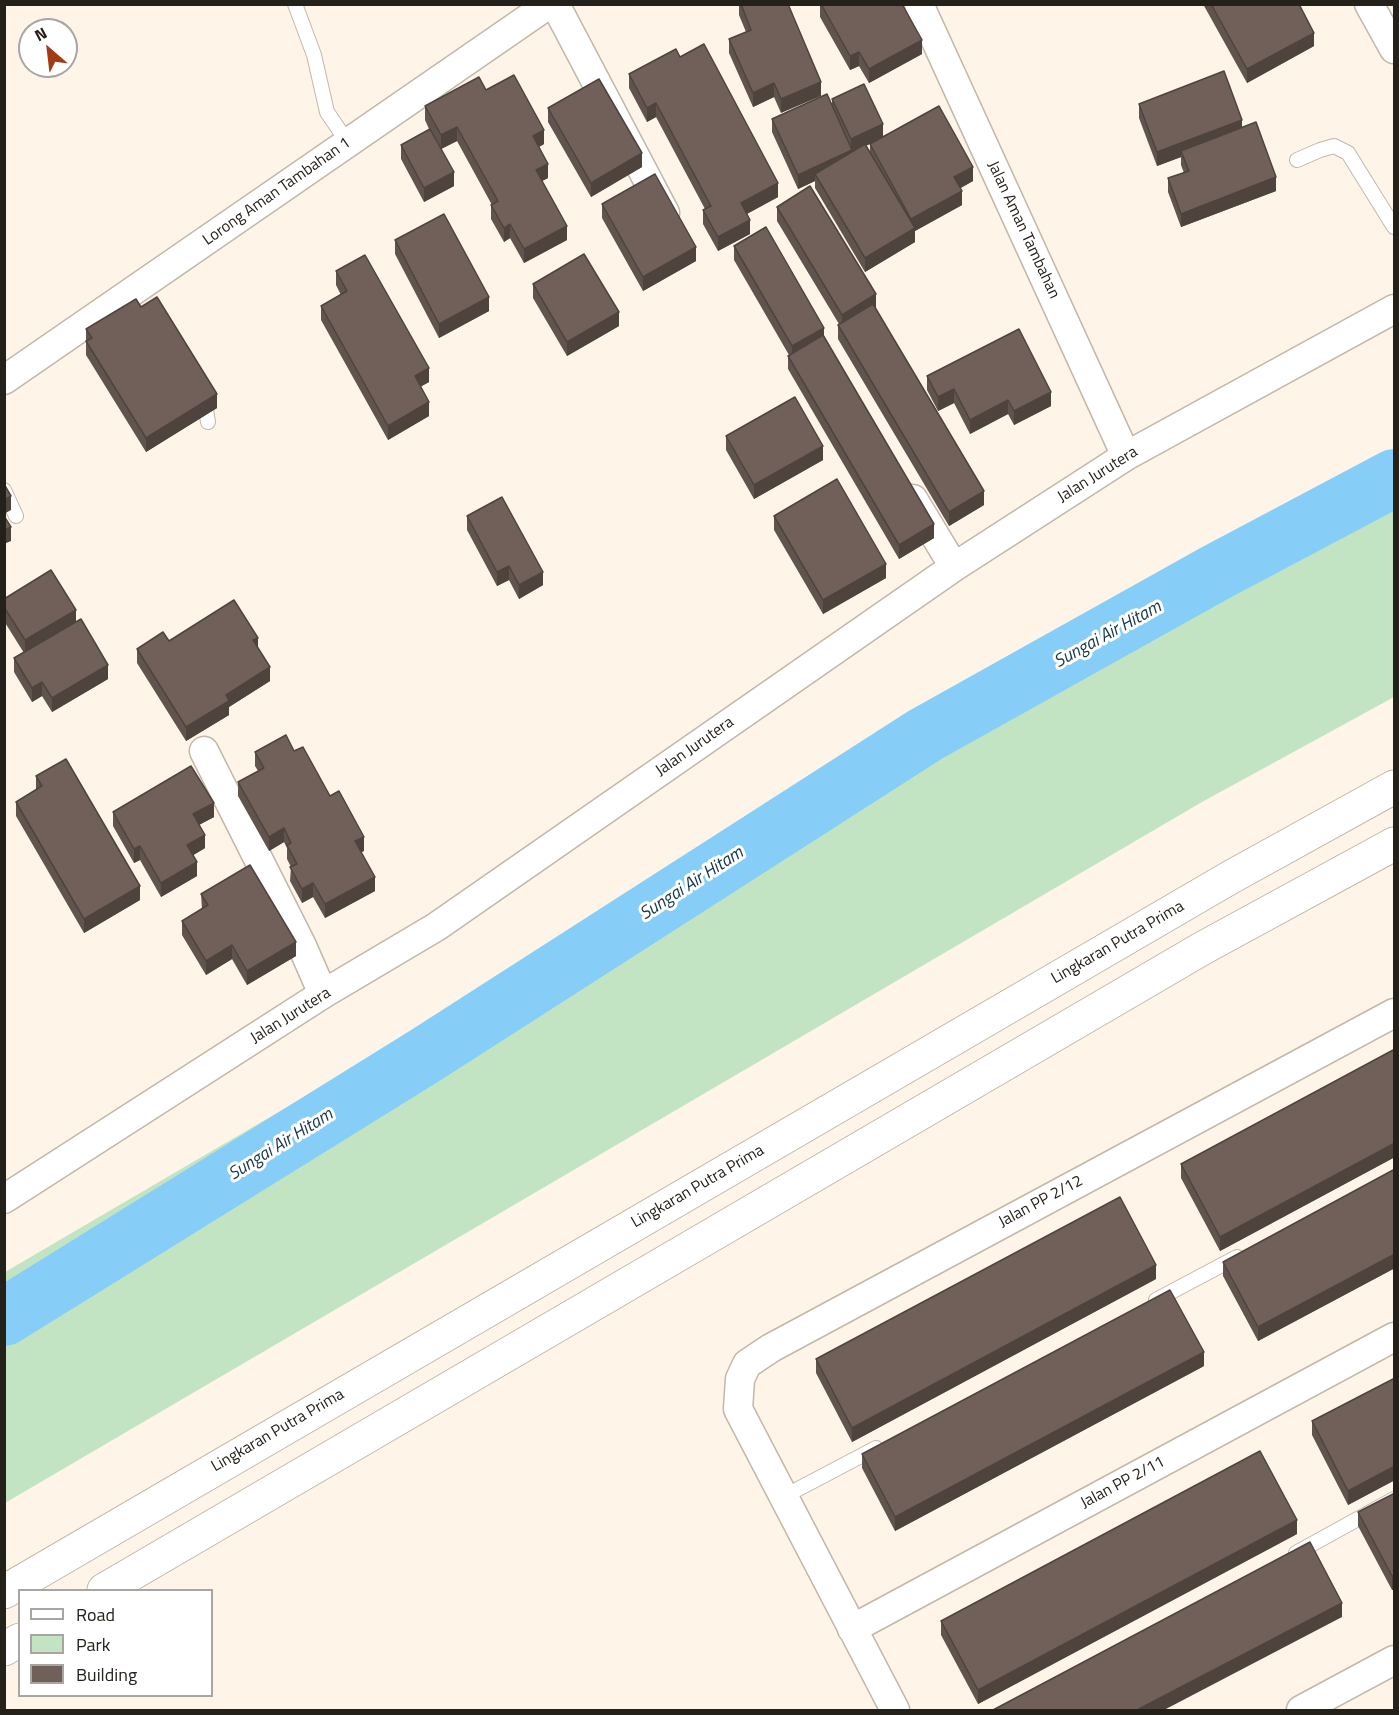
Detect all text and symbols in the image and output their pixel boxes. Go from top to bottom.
north arrow [18,18,78,78]
text: N [30,21,51,47]
street label: Lorong Aman Tambahan 1 [200,134,354,250]
street label: Jalan Aman Tambahan [983,158,1063,302]
street label: Jalan Jurutera [1054,443,1142,507]
water label: Sungai Air Hitam [1051,597,1165,673]
street label: Jalan Jurutera [652,713,738,781]
water label: Sungai Air Hitam [636,843,748,925]
street label: Lingkaran Putra Prima [1048,897,1188,989]
street label: Jalan Jurutera [247,984,335,1048]
water label: Sungai Air Hitam [225,1104,337,1186]
street label: Lingkaran Putra Prima [628,1141,768,1233]
street label: Jalan PP 2/12 [996,1172,1086,1232]
street label: Lingkaran Putra Prima [208,1385,348,1477]
street label: Jalan PP 2/11 [1078,1453,1168,1513]
legend [18,1589,213,1697]
text: Road [76,1601,115,1628]
text: Park [76,1631,110,1658]
text: Building [76,1661,137,1688]

